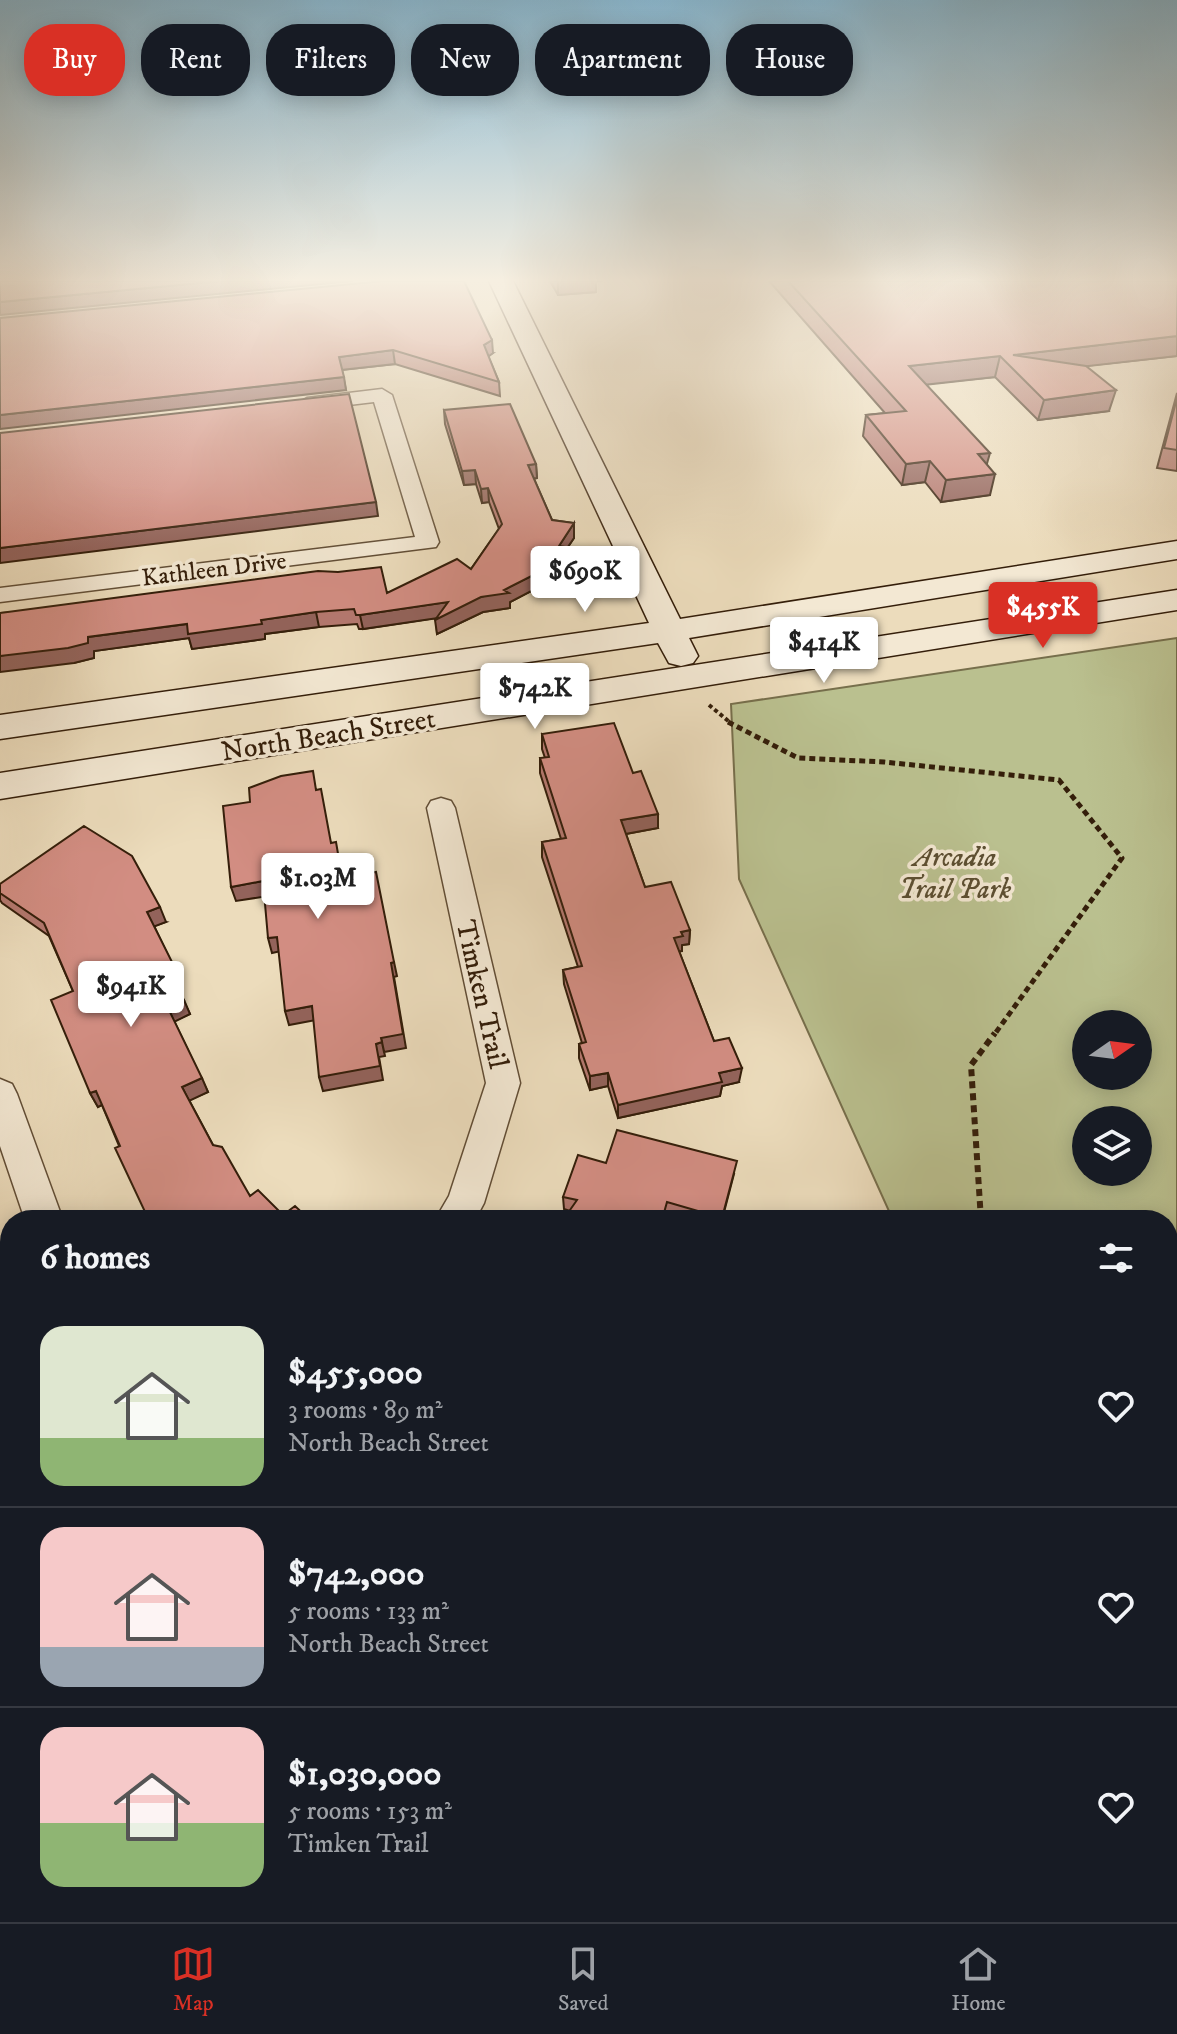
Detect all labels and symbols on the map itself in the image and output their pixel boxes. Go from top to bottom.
street label: Kathleen Drive [140,546,288,594]
pin: $690K [529,546,641,614]
pin: $455K [987,582,1099,650]
pin: $414K [768,617,880,685]
pin: $742K [479,663,591,731]
street label: North Beach Street [219,701,438,770]
park label: Arcadia Trail Park [899,840,1011,907]
pin: $1.03M [253,853,383,921]
street label: Timken Trail [447,917,516,1073]
pin: $941K [75,961,187,1029]
north arrow [1072,1010,1152,1090]

